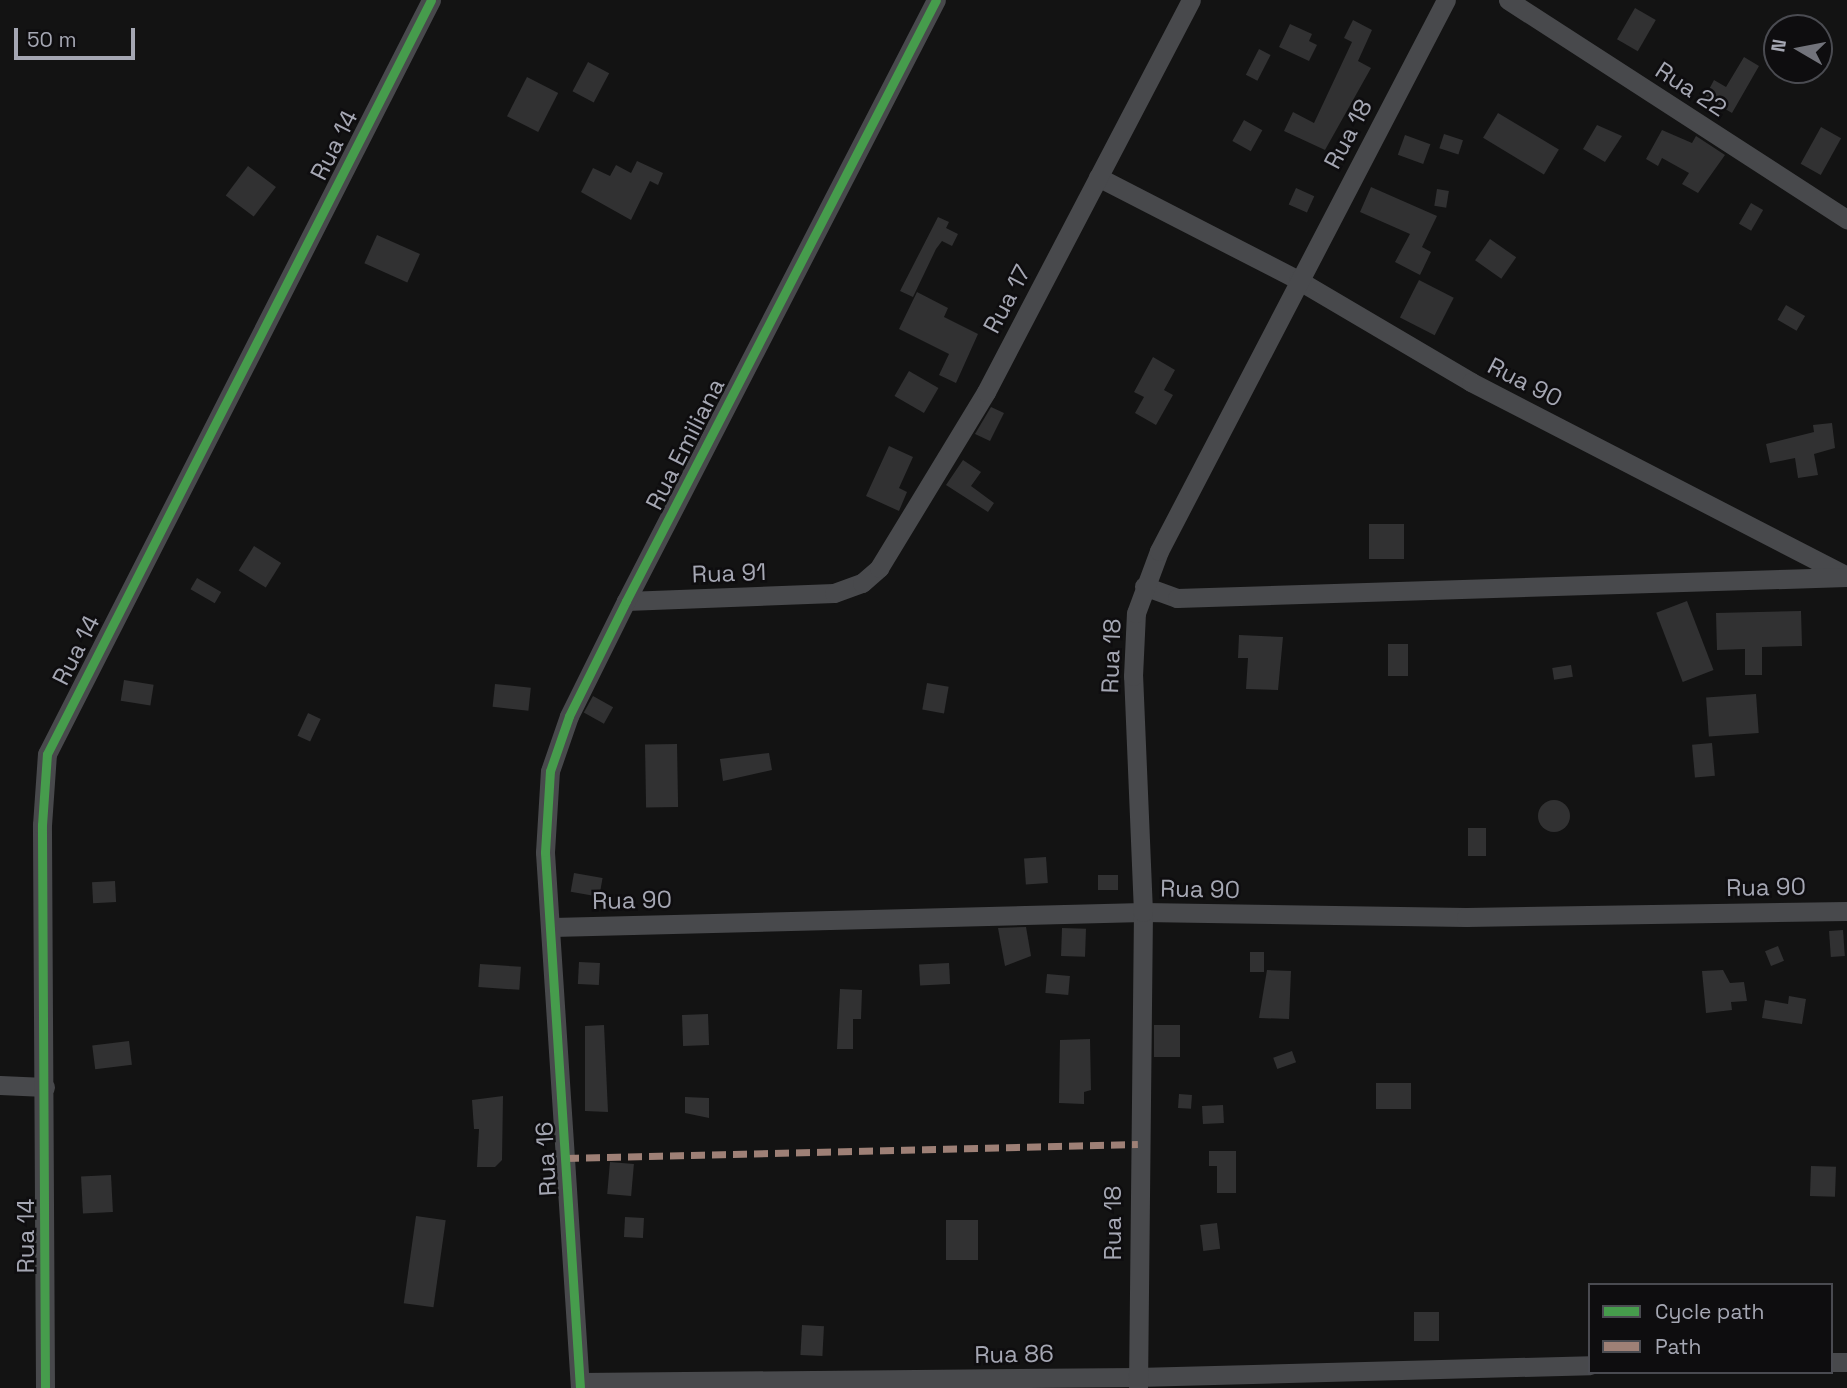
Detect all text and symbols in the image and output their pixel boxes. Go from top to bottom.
scale bar [18,14,138,58]
north arrow [1763,14,1833,84]
text: 50 m [27,26,77,53]
text: N [1765,37,1792,54]
street label: Rua 22 [1650,55,1732,123]
street label: Rua 18 [1318,94,1378,174]
street label: Rua 14 [304,105,364,185]
street label: Rua 17 [977,260,1037,338]
street label: Rua 90 [1483,351,1567,413]
street label: Rua Emiliana [640,373,730,515]
street label: Rua 91 [691,557,767,589]
street label: Rua 14 [46,610,106,690]
street label: Rua 18 [1095,618,1127,694]
street label: Rua 90 [1726,872,1806,902]
street label: Rua 90 [1160,874,1240,904]
street label: Rua 90 [592,885,672,915]
street label: Rua 16 [530,1121,562,1197]
street label: Rua 18 [1099,1186,1127,1260]
street label: Rua 14 [12,1199,40,1273]
legend [1588,1283,1833,1374]
text: Cycle path [1655,1298,1764,1325]
text: Path [1655,1333,1701,1360]
street label: Rua 86 [974,1339,1054,1369]

